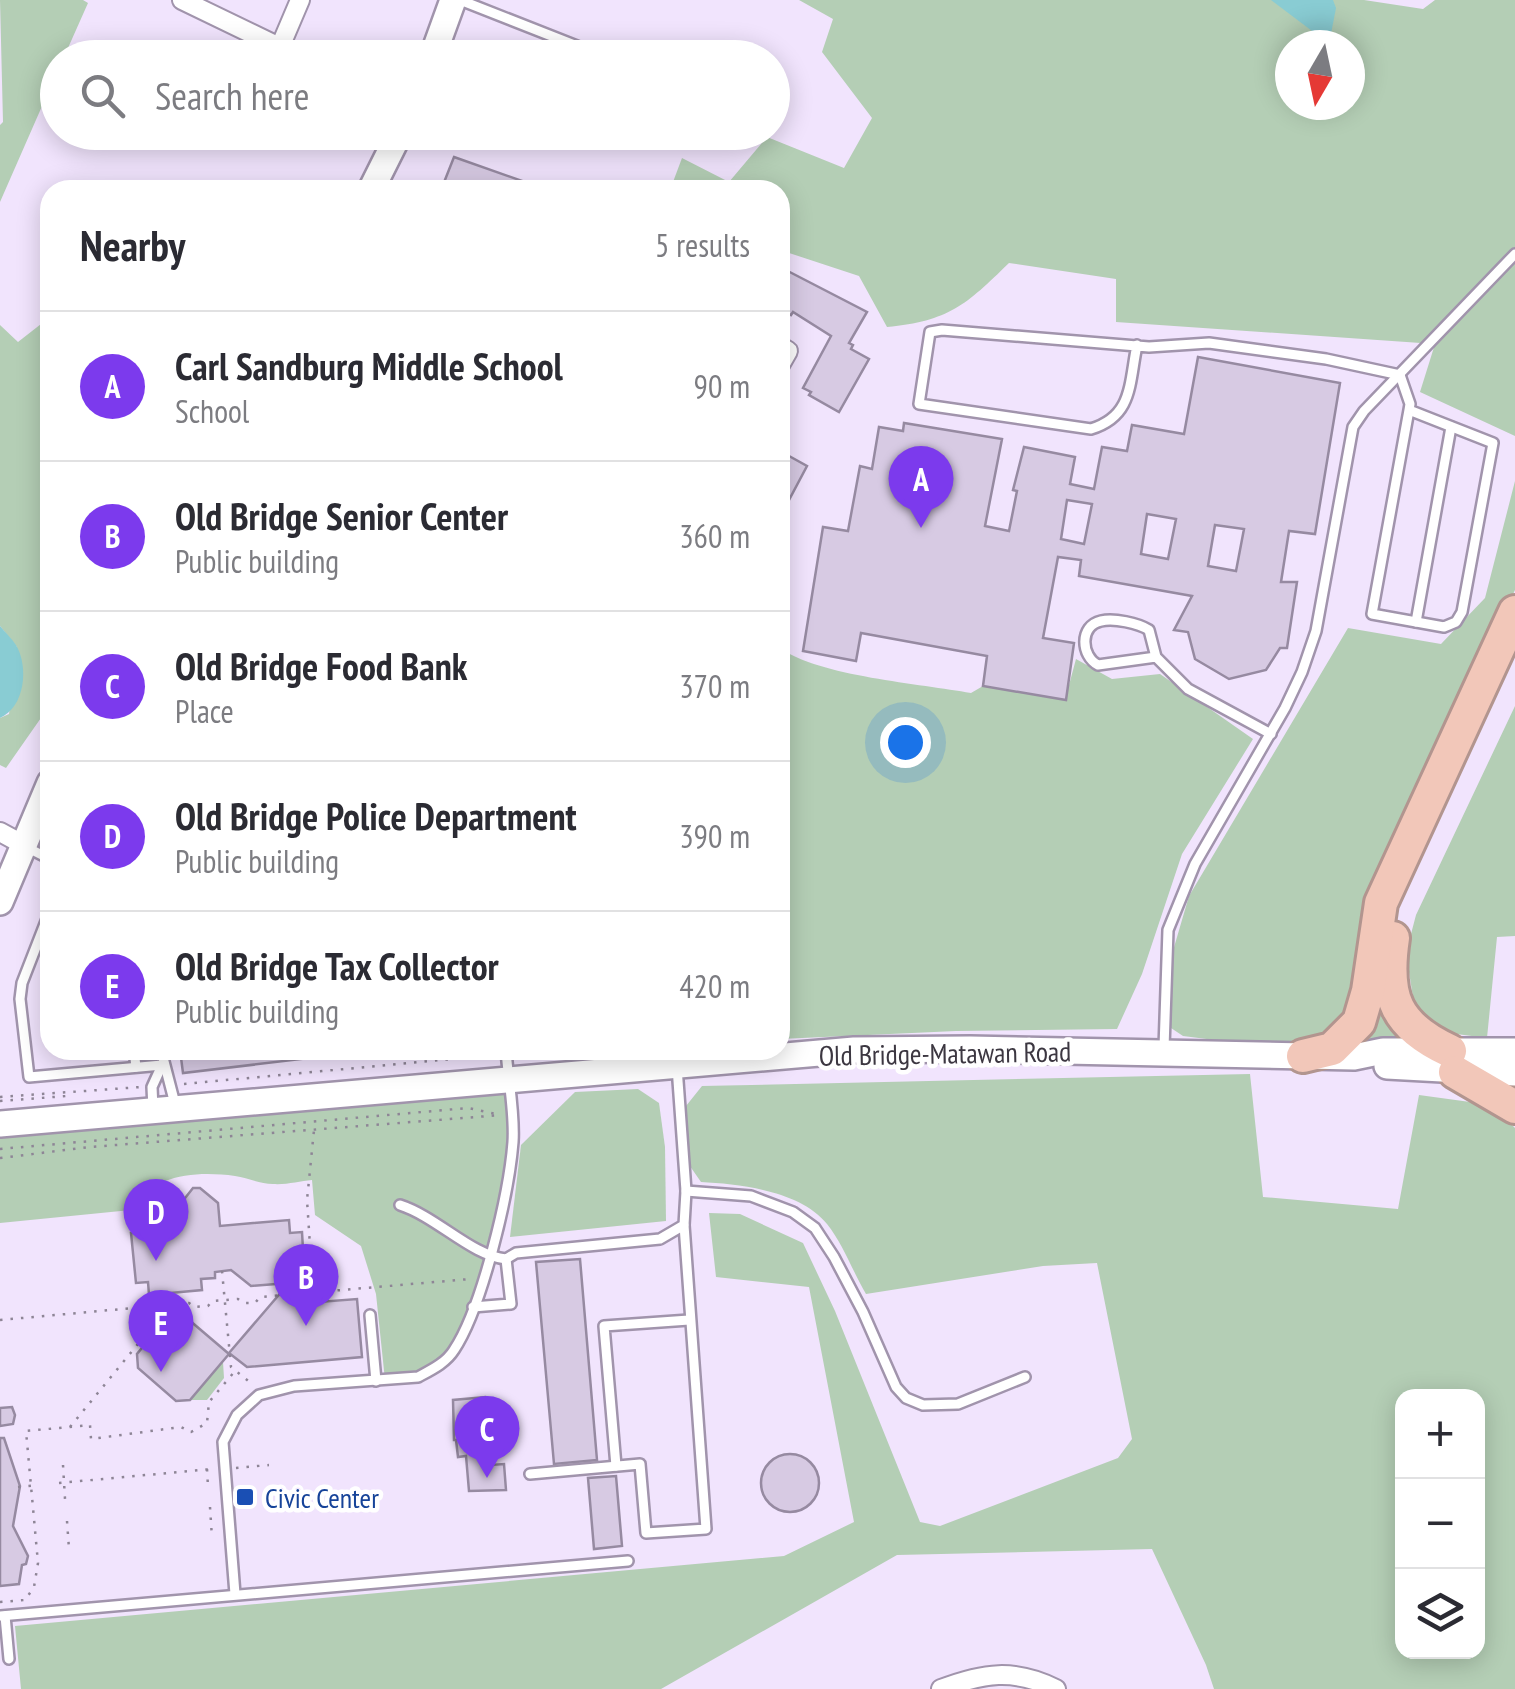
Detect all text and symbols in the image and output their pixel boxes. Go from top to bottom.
north arrow [1275,30,1365,120]
search box [40,40,790,150]
icon: search [75,68,130,123]
text: Search here [155,71,309,120]
text: Nearby [80,218,185,273]
text: 5 results [655,224,750,266]
text: Carl Sandburg Middle School [175,341,563,390]
text: A [104,365,121,407]
text: 90 m [694,365,750,407]
text: School [175,390,249,432]
pin: A [888,446,954,528]
text: Old Bridge Senior Center [175,491,508,540]
text: B [105,515,120,557]
text: 360 m [679,515,750,557]
text: Public building [175,540,339,582]
text: Old Bridge Food Bank [175,641,468,690]
text: C [105,665,120,707]
text: 370 m [679,665,750,707]
text: Place [175,690,234,732]
your location [880,717,931,768]
text: Old Bridge Police Department [175,791,577,840]
text: D [104,815,121,857]
text: 390 m [679,815,750,857]
text: Public building [175,840,339,882]
text: Old Bridge Tax Collector [175,941,499,990]
text: E [106,965,119,1007]
text: 420 m [679,965,750,1007]
text: Public building [175,990,339,1032]
street label: Old Bridge-Matawan Road [818,1032,1072,1074]
pin: D [124,1178,188,1261]
pin: B [274,1244,338,1326]
pin: E [128,1290,194,1372]
map controls [1395,1389,1485,1659]
button: + [1395,1389,1485,1479]
pin: C [454,1396,520,1478]
place label: Civic Center [265,1479,379,1516]
button: − [1395,1479,1485,1569]
marker: Civic Center [234,1486,256,1508]
button: layers [1395,1569,1485,1659]

